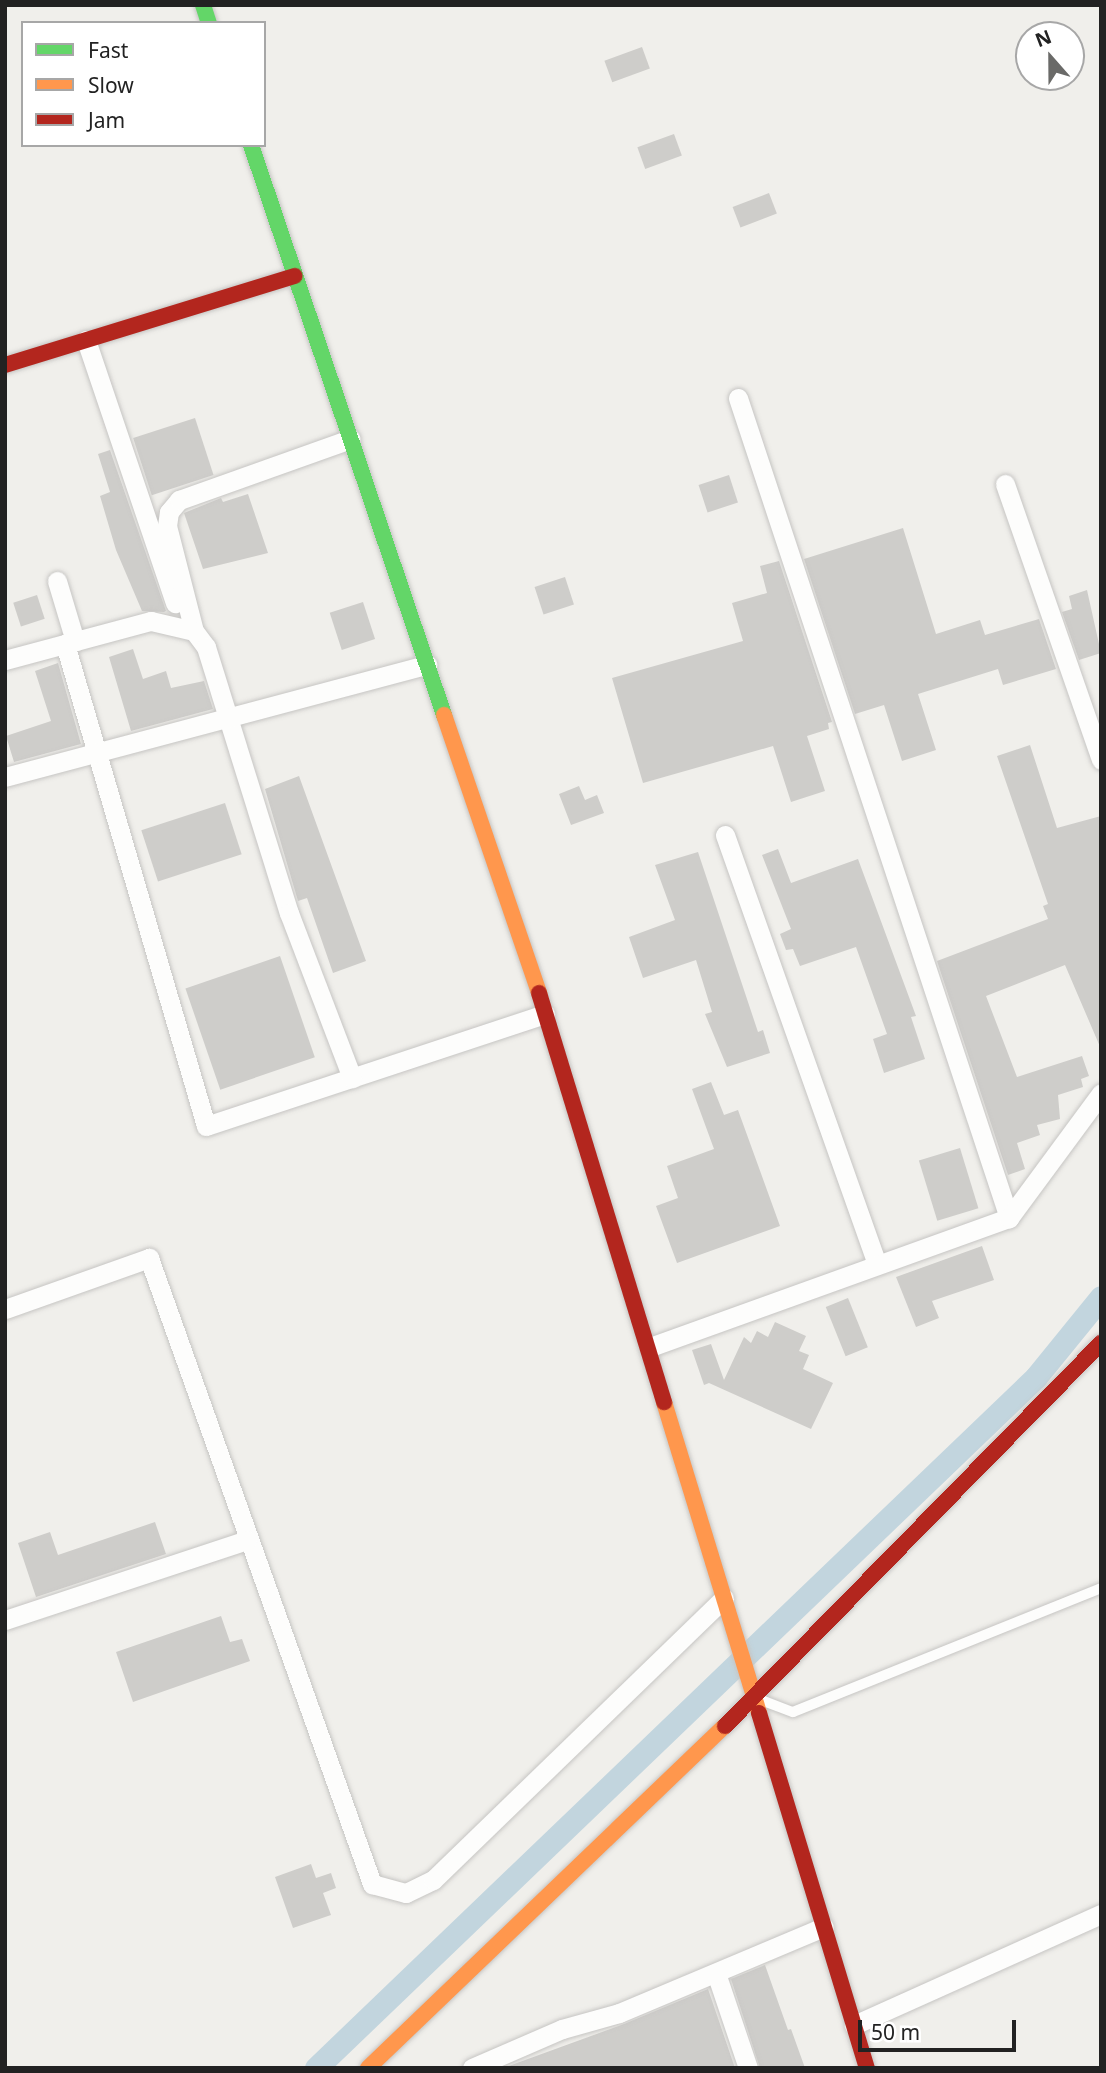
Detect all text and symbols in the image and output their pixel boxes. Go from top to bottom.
legend [21,21,266,147]
north arrow [1015,21,1085,91]
text: N [1031,23,1055,53]
text: Fast [88,36,128,64]
text: Slow [88,71,134,99]
text: Jam [88,106,125,134]
scale bar [861,2007,1018,2050]
text: 50 m [871,2018,920,2046]

